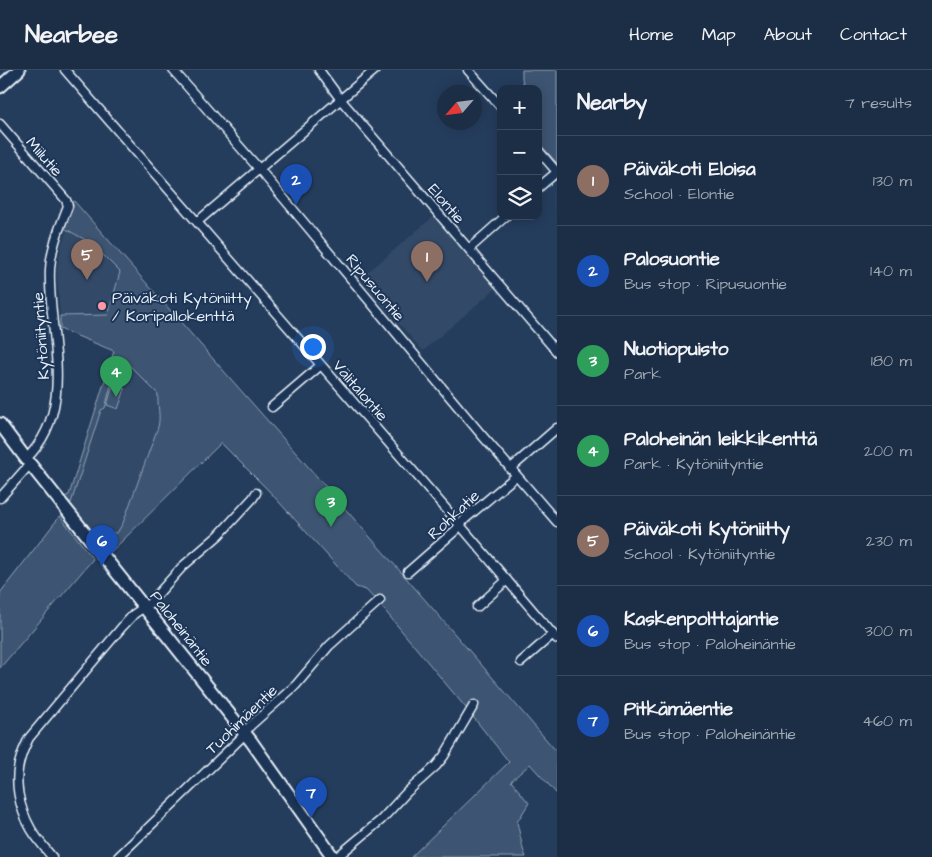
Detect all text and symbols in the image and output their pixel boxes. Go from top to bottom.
text: Nearbee [25,18,118,52]
text: Home [629,22,674,47]
text: Map [702,22,736,47]
text: About [764,22,812,47]
text: Contact [840,22,907,47]
north arrow [437,85,482,130]
map controls [497,85,542,220]
button: + [497,85,542,130]
text: Nearby [577,88,647,117]
text: 7 results [845,92,912,114]
button: − [497,130,542,175]
street label: Miilutie [21,132,68,182]
text: Päiväkoti Eloisa [624,156,756,183]
pin: 2 [280,164,312,205]
text: 1 [592,170,594,192]
text: 130 m [873,170,912,192]
button: layers [497,175,542,220]
street label: Elontie [423,179,470,229]
text: School · Elontie [624,183,734,205]
pin: 5 [71,239,103,280]
pin: 1 [411,241,443,282]
text: Palosuontie [624,246,720,273]
street label: Ripusuontie [341,249,410,326]
text: 2 [588,260,598,282]
text: 140 m [870,260,912,282]
text: Bus stop · Ripusuontie [624,273,787,295]
place label: Päiväkoti Kytöniitty / Koripallokenttä [112,287,252,327]
street label: Kytöniityntie [27,291,56,380]
marker: Päiväkoti Kytöniitty / Koripallokenttä [96,300,108,312]
your location [300,334,326,360]
text: Nuotiopuisto [624,336,729,363]
text: 3 [589,350,597,372]
text: 180 m [871,350,912,372]
street label: Välitalontie [327,355,393,426]
pin: 4 [100,356,132,397]
text: Park [624,363,661,385]
text: Paloheinän leikkikenttä [624,426,817,453]
text: 4 [588,440,598,462]
text: 200 m [864,440,912,462]
text: Park · Kytöniityntie [624,453,764,475]
street label: Rohkatie [423,485,485,545]
pin: 3 [315,486,347,527]
text: Päiväkoti Kytöniitty [624,516,790,543]
pin: 6 [86,525,118,566]
text: 5 [587,530,599,552]
text: 230 m [866,530,912,552]
text: School · Kytöniityntie [624,543,775,565]
street label: Paloheinäntie [145,586,218,671]
text: Kaskenpolttajantie [624,606,779,633]
text: 6 [588,620,598,642]
text: 300 m [865,620,912,642]
text: Bus stop · Paloheinäntie [624,633,796,655]
street label: Tuohimäentie [201,680,283,760]
text: Pitkämäentie [624,696,733,723]
text: 7 [588,710,598,732]
text: 460 m [862,710,912,732]
text: Bus stop · Paloheinäntie [624,723,796,745]
pin: 7 [295,777,327,818]

